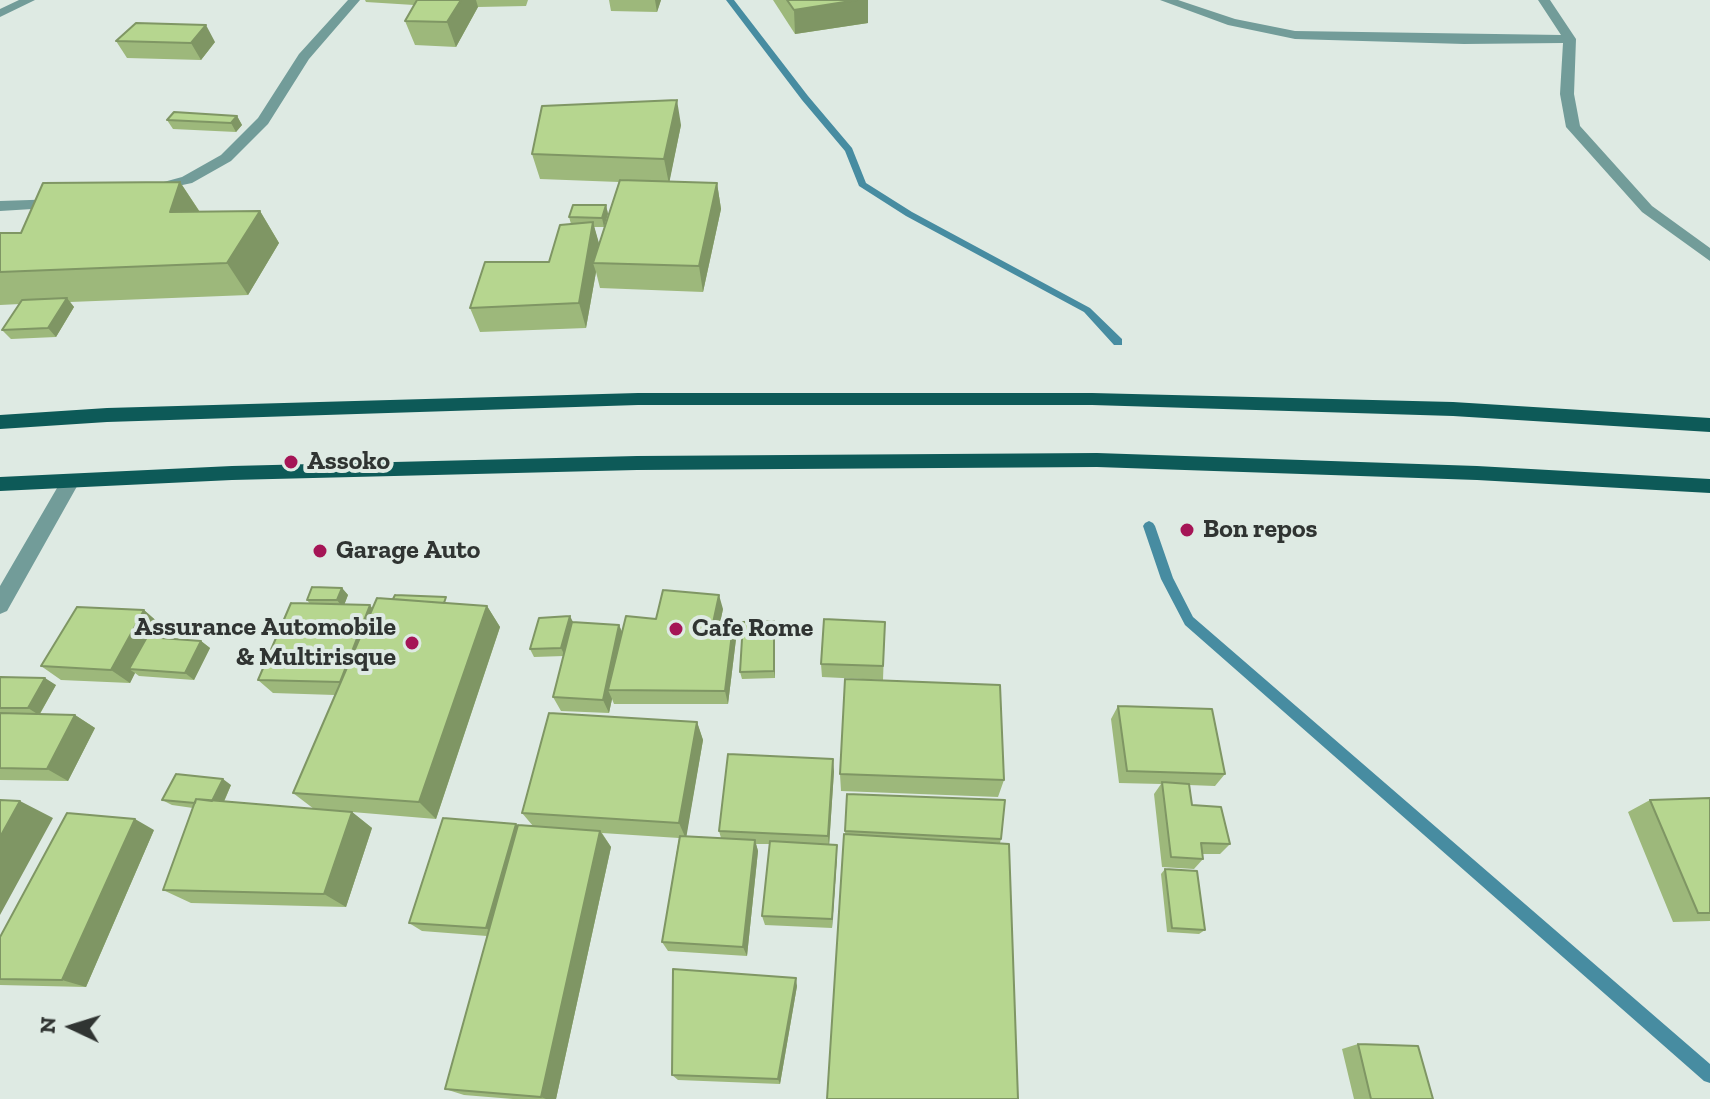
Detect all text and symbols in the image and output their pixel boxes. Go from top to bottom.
place label: Assoko [307,446,390,478]
marker: Assoko [282,453,300,471]
place label: Bon repos [1203,514,1317,546]
marker: Bon repos [1178,521,1196,539]
place label: Garage Auto [336,535,480,567]
marker: Garage Auto [311,542,329,560]
place label: Assurance Automobile & Multirisque [134,612,396,674]
place label: Cafe Rome [692,613,813,645]
marker: Cafe Rome [667,620,685,638]
marker: Assurance Automobile & Multirisque [403,634,421,652]
north arrow [32,987,112,1067]
text: N [34,1016,62,1035]

